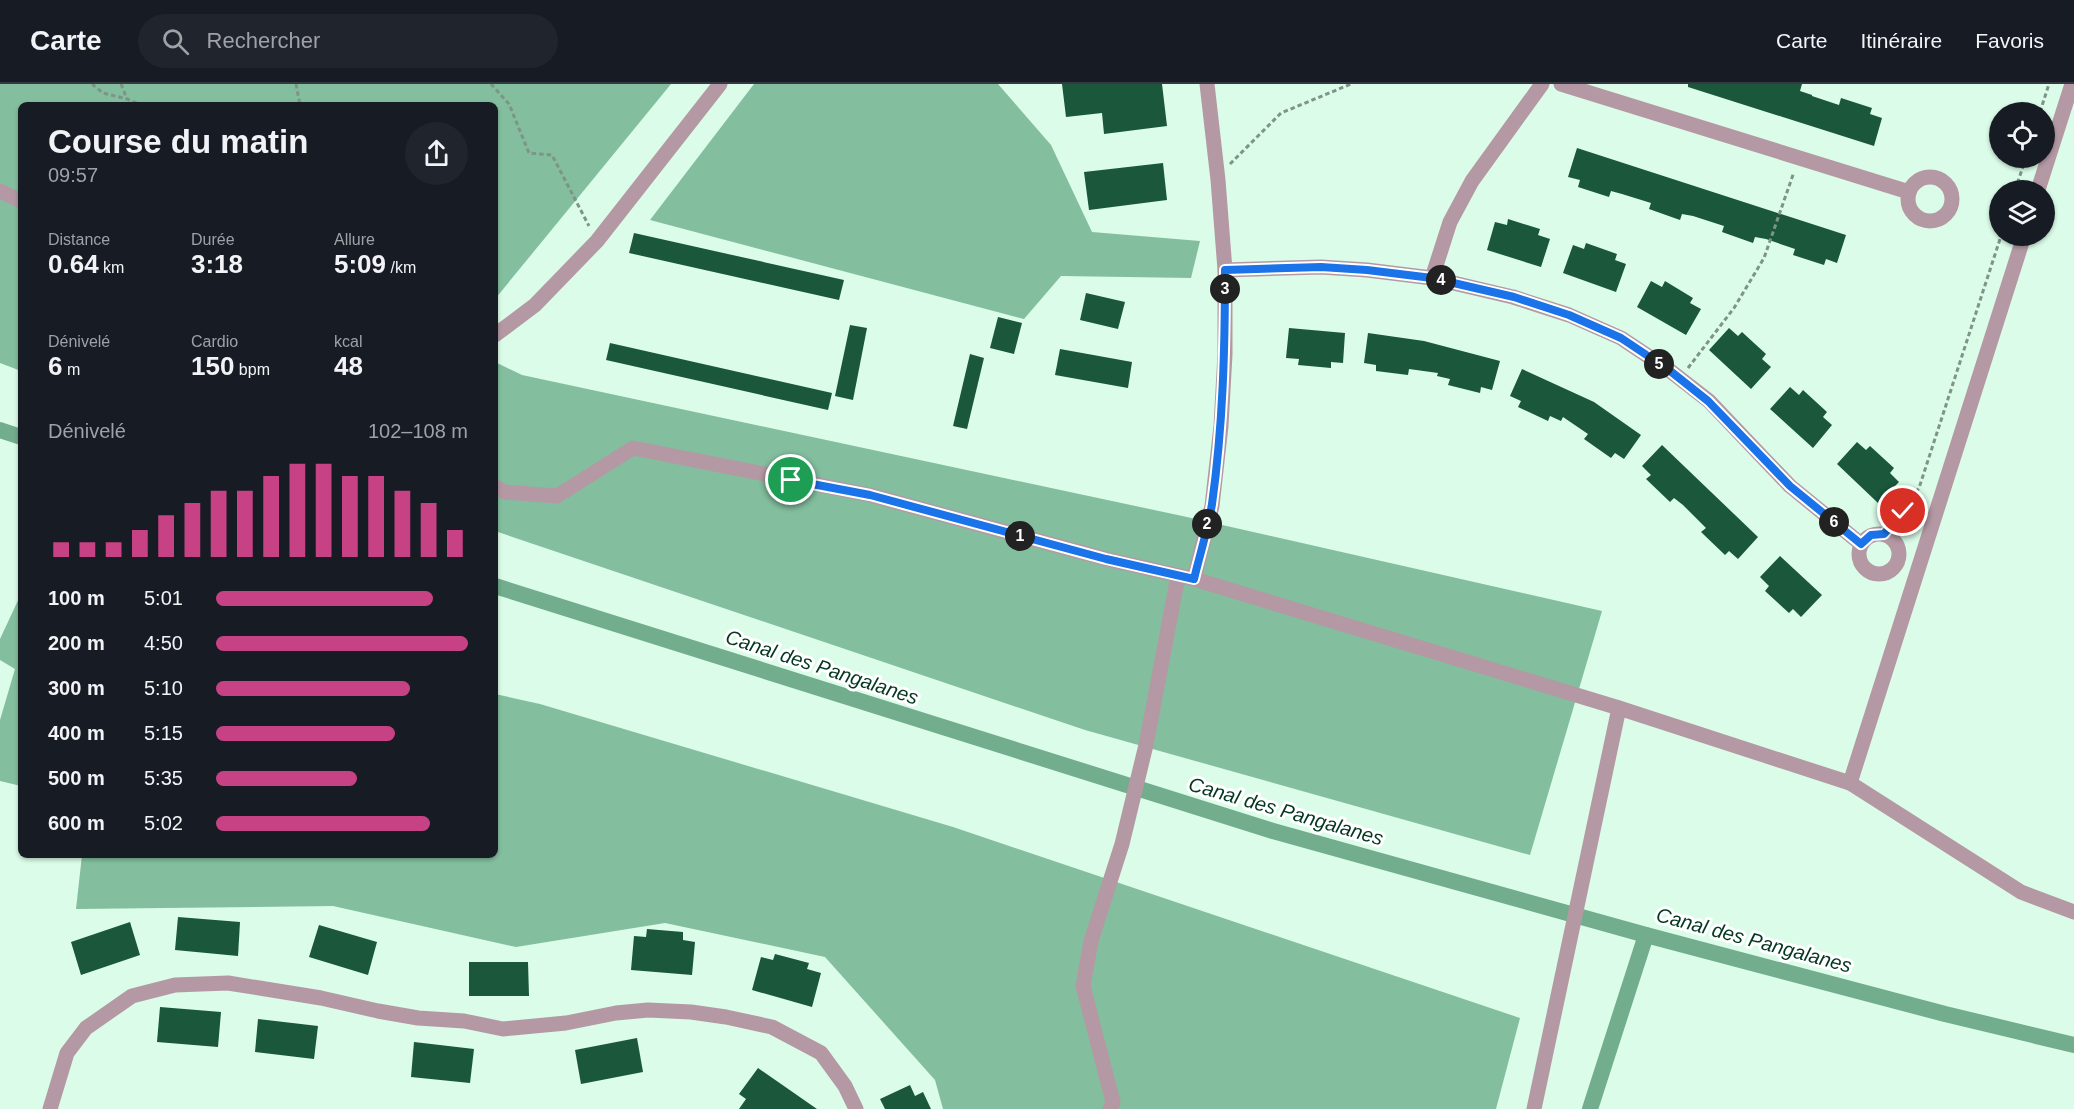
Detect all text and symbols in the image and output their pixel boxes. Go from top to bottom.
search box [138,14,558,68]
text: Carte [30,25,102,56]
icon: search [159,25,192,58]
text: Rechercher [207,28,320,53]
text: Carte [1776,29,1827,52]
text: Itinéraire [1860,29,1942,52]
text: Favoris [1975,29,2044,52]
map controls [1989,102,2055,246]
button: locate [1989,102,2055,168]
button: share [405,122,468,185]
text: Course du matin [48,123,308,160]
text: 09:57 [48,164,98,186]
button: layers [1989,180,2055,246]
text: Distance [48,231,110,248]
text: Durée [191,231,235,248]
text: Allure [334,231,375,248]
text: 0.64 [48,249,99,279]
text: 3:18 [191,249,243,279]
text: 5:09 [334,249,386,279]
text: km [99,259,124,276]
text: /km [386,259,416,276]
pin: 4 [1426,265,1456,295]
text: 4 [1437,271,1445,288]
pin: 3 [1210,274,1240,304]
text: 3 [1221,280,1229,297]
text: Dénivelé [48,333,110,350]
text: Cardio [191,333,238,350]
text: kcal [334,333,362,350]
pin: 5 [1644,349,1674,379]
text: 6 [48,351,62,381]
text: 150 [191,351,234,381]
text: 48 [334,351,363,381]
text: 5 [1655,355,1663,372]
text: m [62,361,80,378]
text: bpm [234,361,270,378]
text: Dénivelé [48,420,126,442]
text: 102–108 m [368,420,468,442]
pin [765,454,816,505]
icon: arrive [774,463,807,496]
pin [1877,485,1928,536]
icon: check [1886,494,1919,527]
pin: 6 [1819,507,1849,537]
pin: 2 [1192,509,1222,539]
text: 6 [1830,513,1838,530]
text: 2 [1203,515,1211,532]
pin: 1 [1005,521,1035,551]
text: 1 [1016,527,1024,544]
text: 100 m [48,587,105,609]
text: 5:01 [144,587,183,609]
water label: Canal des Pangalanes [723,625,921,709]
text: 200 m [48,632,105,654]
text: 4:50 [144,632,183,654]
text: 300 m [48,677,105,699]
text: 5:10 [144,677,183,699]
text: 400 m [48,722,105,744]
text: 5:15 [144,722,183,744]
text: 500 m [48,767,105,789]
text: 5:35 [144,767,183,789]
water label: Canal des Pangalanes [1186,773,1386,849]
text: 600 m [48,812,105,834]
text: 5:02 [144,812,183,834]
water label: Canal des Pangalanes [1654,903,1854,977]

